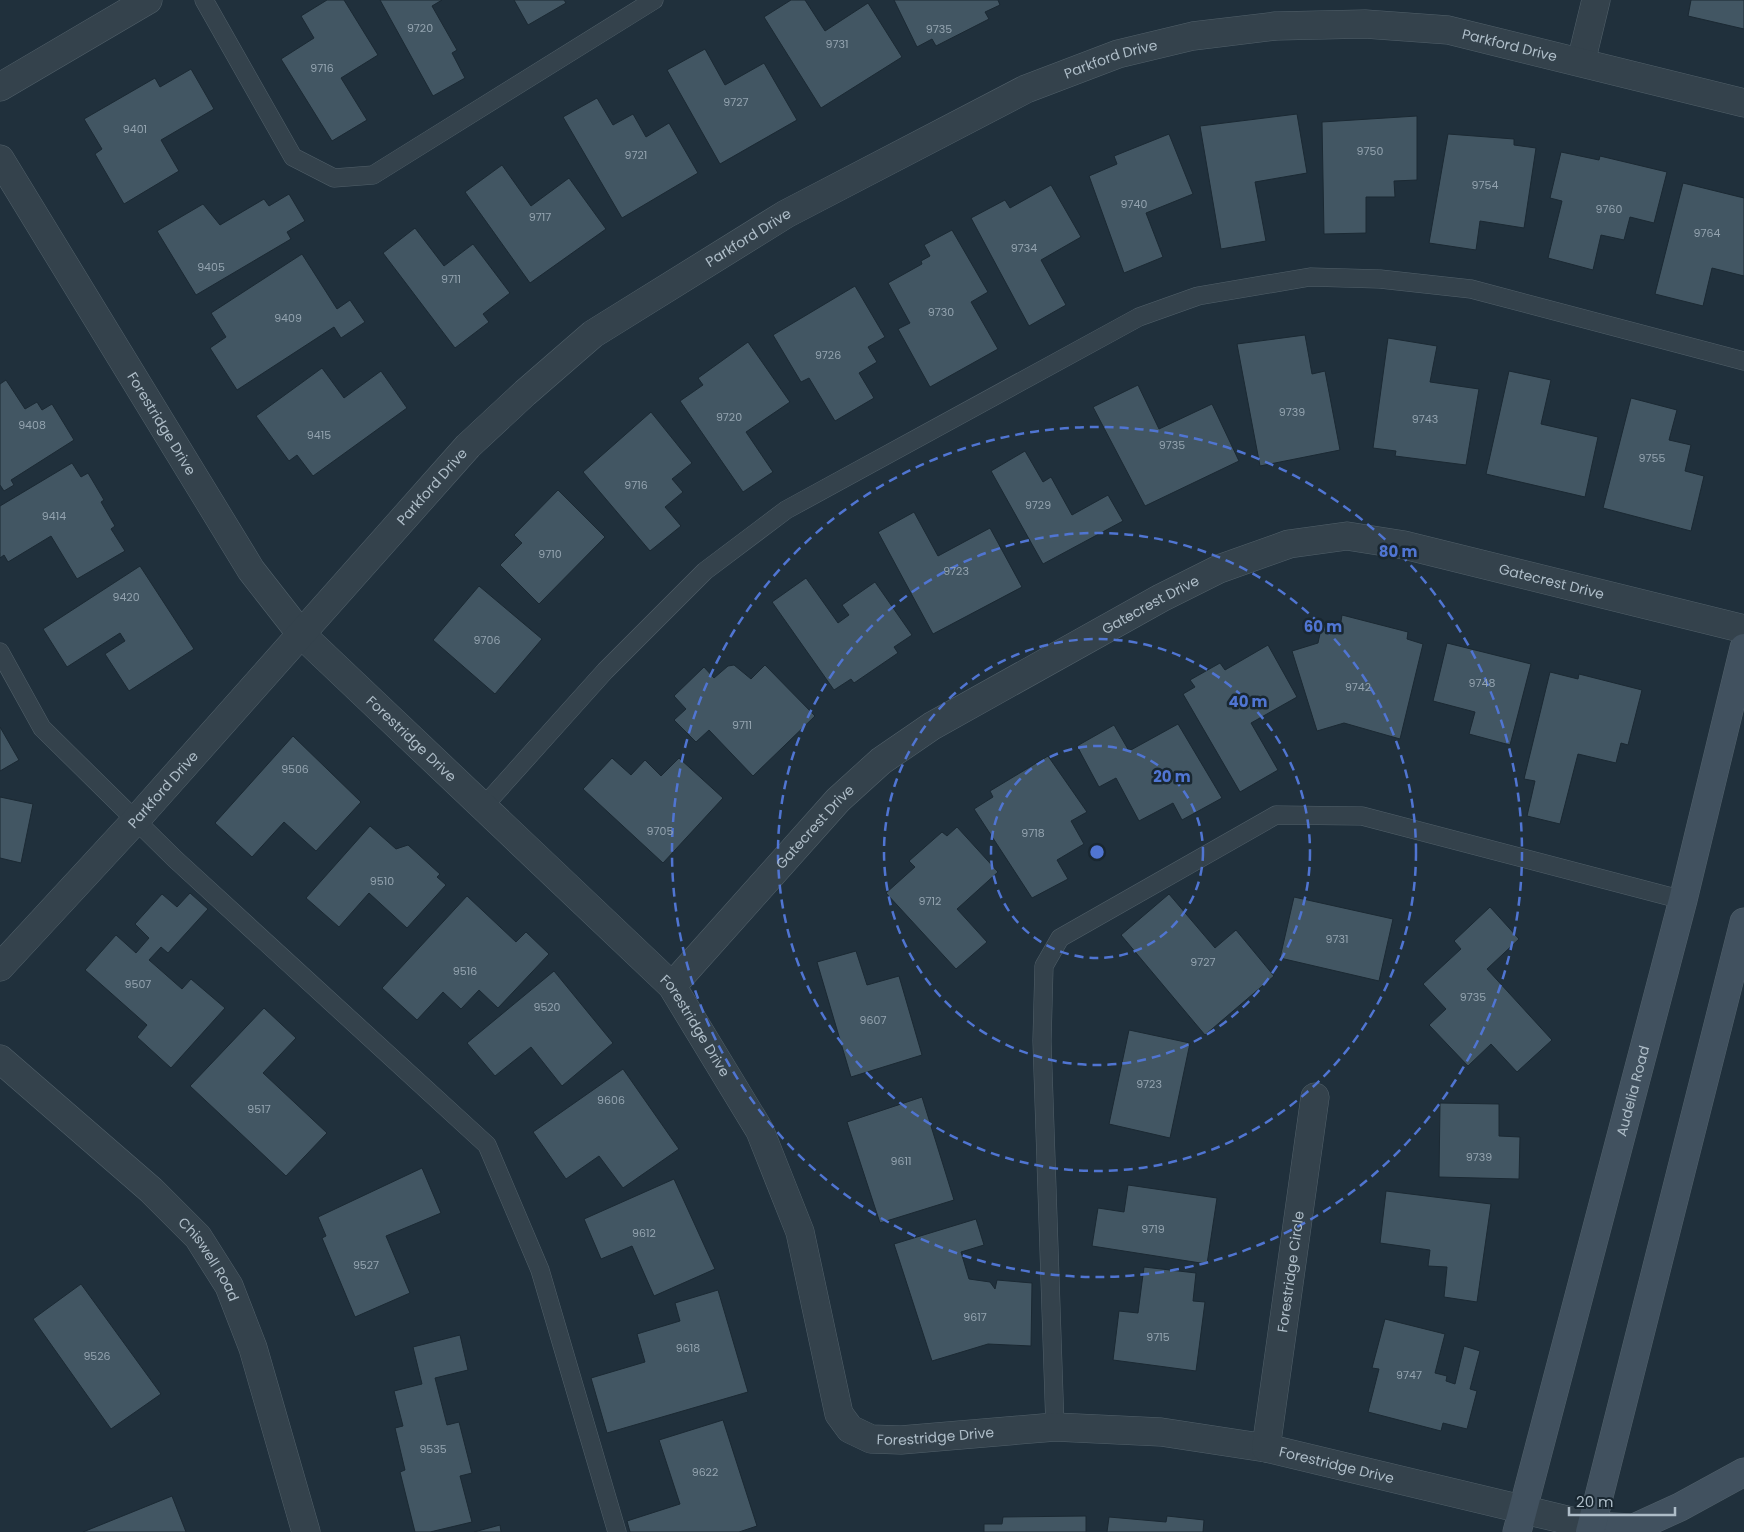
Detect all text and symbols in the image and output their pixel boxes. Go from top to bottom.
house number: 9720 [407,20,433,36]
house number: 9735 [926,21,952,37]
street label: Parkford Drive [1460,24,1560,67]
street label: Parkford Drive [1061,35,1160,84]
house number: 9731 [826,36,848,52]
house number: 9716 [310,60,334,76]
house number: 9727 [723,94,749,110]
house number: 9401 [123,121,147,137]
house number: 9750 [1357,143,1383,159]
house number: 9721 [625,147,647,163]
house number: 9754 [1472,177,1498,193]
house number: 9740 [1121,196,1147,212]
house number: 9760 [1596,201,1622,217]
street label: Parkford Drive [702,203,795,272]
house number: 9717 [529,209,551,225]
house number: 9764 [1694,225,1720,241]
house number: 9734 [1011,240,1037,256]
house number: 9405 [197,259,225,275]
house number: 9711 [441,271,461,287]
house number: 9730 [928,304,954,320]
house number: 9409 [274,310,302,326]
house number: 9726 [815,347,841,363]
street label: Forestridge Drive [122,368,201,479]
house number: 9739 [1279,404,1305,420]
house number: 9720 [716,409,742,425]
house number: 9743 [1412,411,1438,427]
house number: 9408 [18,417,46,433]
house number: 9415 [307,427,331,443]
house number: 9735 [1159,437,1185,453]
street label: Parkford Drive [392,443,472,530]
house number: 9755 [1639,450,1665,466]
house number: 9716 [624,477,648,493]
house number: 9729 [1025,497,1051,513]
house number: 9414 [42,508,66,524]
text: 80 m [1379,541,1417,562]
house number: 9710 [538,546,562,562]
street label: Gatecrest Drive [1497,559,1607,604]
house number: 9723 [943,563,969,579]
street label: Gatecrest Drive [1098,570,1203,639]
house number: 9420 [112,589,140,605]
text: 60 m [1304,616,1342,637]
house number: 9706 [474,632,500,648]
house number: 9748 [1469,675,1495,691]
house number: 9742 [1345,679,1371,695]
street label: Forestridge Drive [362,691,461,787]
text: 40 m [1228,691,1268,712]
house number: 9711 [732,717,752,733]
street label: Parkford Drive [123,746,203,833]
house number: 9506 [281,761,309,777]
text: 20 m [1153,766,1191,787]
street label: Gatecrest Drive [771,780,859,873]
house number: 9705 [647,823,673,839]
house number: 9718 [1021,825,1045,841]
centre of rings [1088,843,1106,861]
house number: 9510 [370,873,394,889]
house number: 9712 [919,893,941,909]
house number: 9731 [1326,931,1348,947]
house number: 9727 [1190,954,1216,970]
house number: 9516 [453,963,477,979]
street label: Forestridge Drive [656,970,735,1081]
house number: 9507 [125,976,151,992]
house number: 9735 [1460,989,1486,1005]
house number: 9520 [533,999,561,1015]
house number: 9607 [860,1012,886,1028]
street label: Audelia Road [1611,1043,1654,1139]
house number: 9723 [1136,1076,1162,1092]
house number: 9606 [597,1092,625,1108]
house number: 9517 [247,1101,271,1117]
house number: 9739 [1466,1149,1492,1165]
house number: 9611 [891,1153,911,1169]
street label: Forestridge Circle [1272,1209,1309,1334]
street label: Chiswell Road [174,1213,244,1304]
house number: 9719 [1141,1221,1165,1237]
house number: 9612 [632,1225,656,1241]
house number: 9527 [353,1257,379,1273]
house number: 9617 [963,1309,987,1325]
house number: 9715 [1146,1329,1170,1345]
house number: 9618 [676,1340,700,1356]
house number: 9526 [83,1348,111,1364]
house number: 9747 [1396,1367,1422,1383]
street label: Forestridge Drive [876,1422,995,1450]
house number: 9535 [419,1441,447,1457]
street label: Forestridge Drive [1277,1442,1396,1488]
house number: 9622 [692,1464,718,1480]
scale bar [1569,1484,1675,1516]
text: 20 m [1576,1491,1614,1512]

